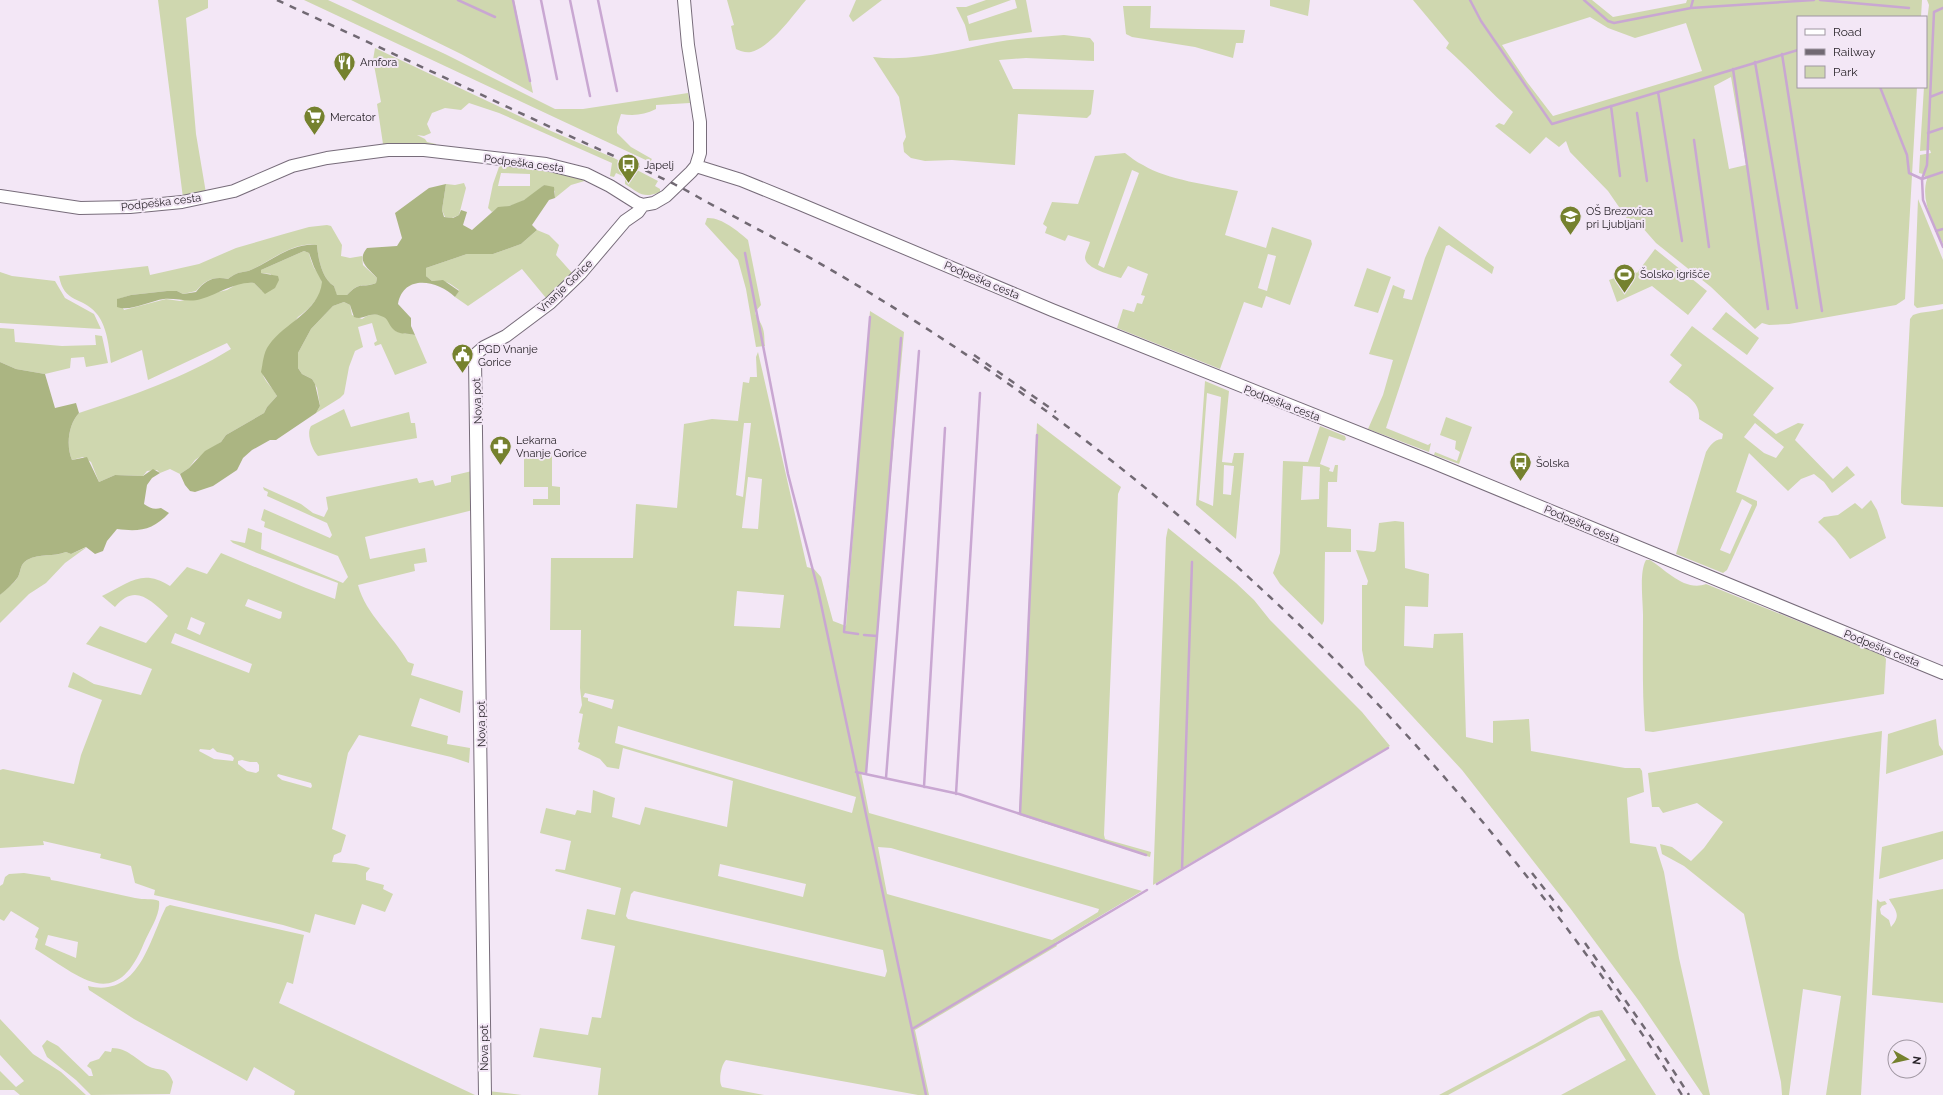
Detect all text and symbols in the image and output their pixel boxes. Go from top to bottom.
legend [1797,16,1927,88]
text: Road [1833,25,1862,39]
text: Railway [1833,45,1876,59]
restaurant icon: Amfora [332,49,358,82]
place label: Amfora [360,56,397,69]
text: Park [1833,65,1858,79]
supermarket icon: Mercator [301,104,327,137]
place label: Mercator [330,111,376,124]
street label: Podpeška cesta [483,152,565,175]
bus stop icon: Japelj [615,152,641,185]
place label: Japelj [644,159,674,172]
street label: Podpeška cesta [120,191,202,214]
school or university icon: OŠ Brezovica pri Ljubljani [1557,204,1583,237]
place label: OŠ Brezovica pri Ljubljani [1586,204,1653,231]
street label: Vnanje Gorice [535,257,596,316]
street label: Podpeška cesta [942,259,1022,302]
sports icon: Šolsko igrišče [1611,261,1637,294]
place label: Šolsko igrišče [1640,267,1710,281]
public building icon: PGD Vnanje Gorice [449,342,475,375]
place label: PGD Vnanje Gorice [478,343,538,369]
street label: Nova pot [470,377,485,424]
street label: Podpeška cesta [1242,383,1322,424]
pharmacy icon: Lekarna Vnanje Gorice [487,433,513,466]
place label: Lekarna Vnanje Gorice [516,434,587,460]
bus stop icon: Šolska [1507,450,1533,483]
place label: Šolska [1536,456,1569,470]
street label: Podpeška cesta [1542,503,1622,546]
street label: Podpeška cesta [1842,627,1922,670]
street label: Nova pot [475,700,488,747]
street label: Nova pot [478,1025,491,1071]
north arrow [1887,1039,1927,1079]
text: N [1909,1055,1923,1065]

